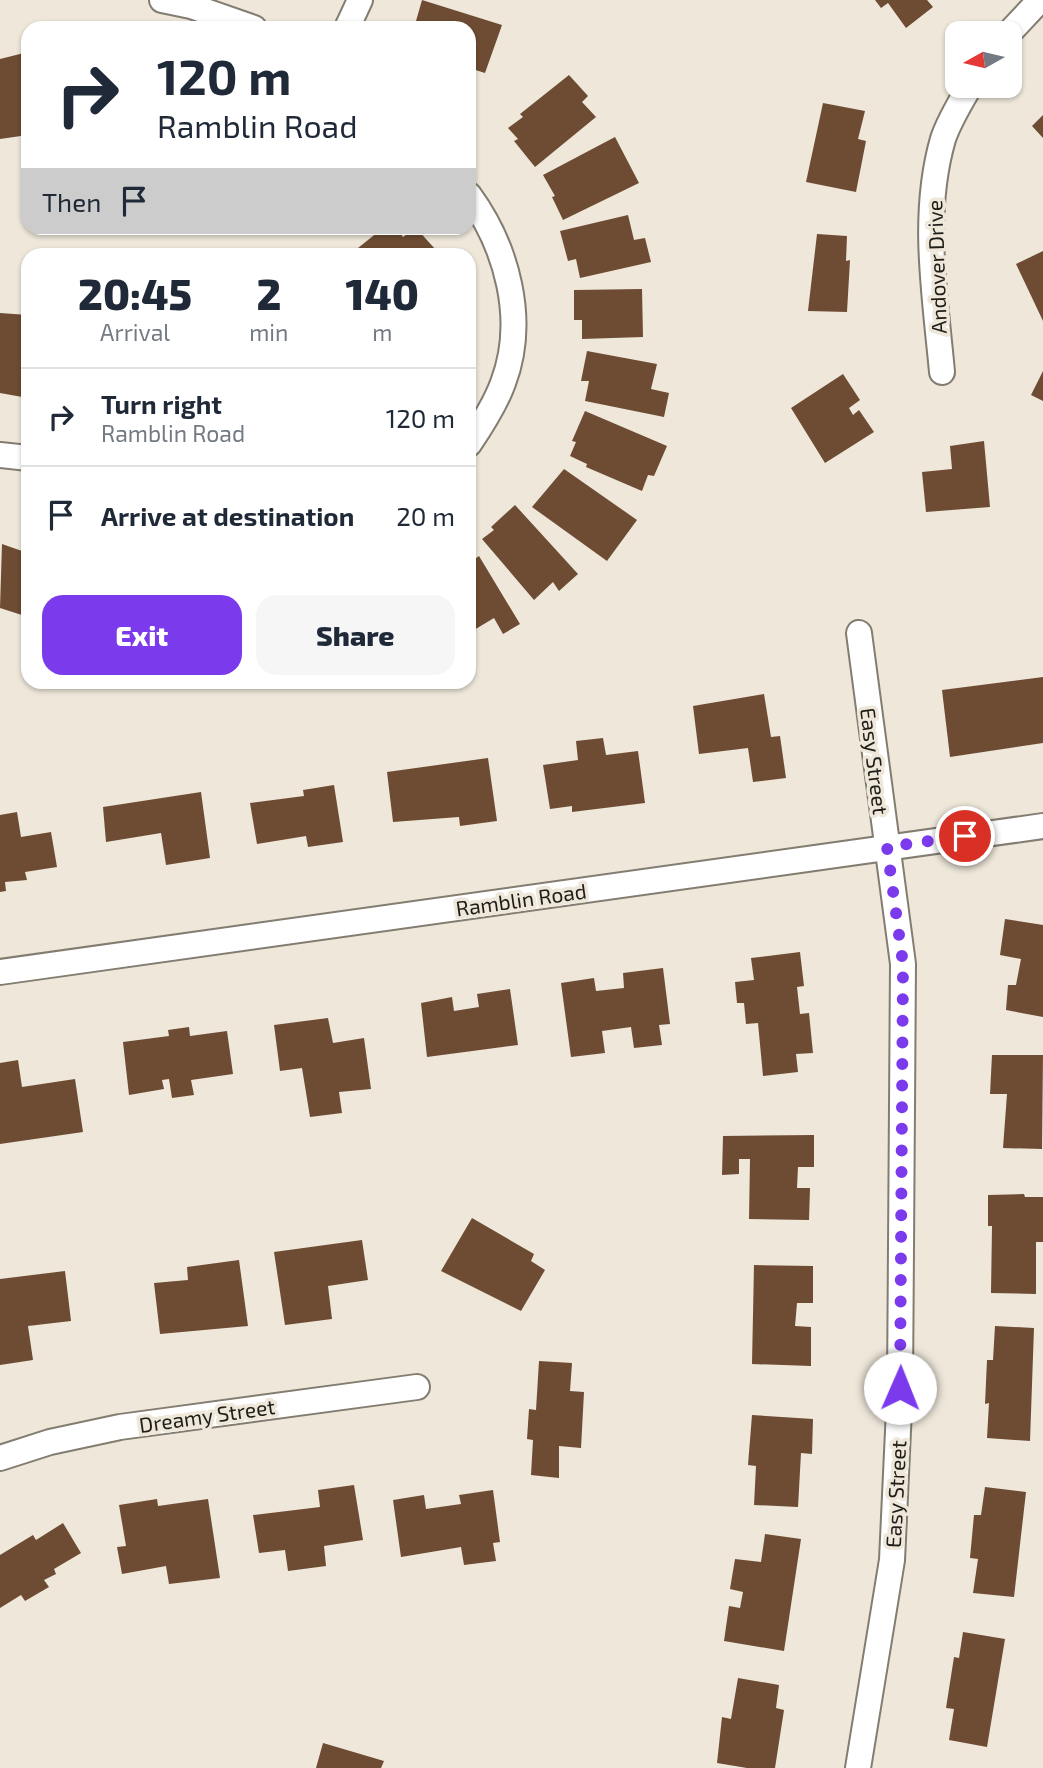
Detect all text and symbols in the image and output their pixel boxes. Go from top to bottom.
north arrow [945,21,1022,98]
map controls [945,21,1022,98]
text: 120 m [157,46,291,105]
icon: right [42,49,133,140]
text: Ramblin Road [157,106,357,144]
icon: arrive [115,182,153,220]
text: Then [42,186,101,217]
street label: Andover Drive [921,200,951,334]
text: 20:45 [78,268,192,318]
text: 2 [256,268,281,318]
text: 140 [346,268,419,318]
text: Arrival [100,318,170,346]
text: min [249,318,288,346]
text: m [372,318,392,346]
text: Turn right [101,388,222,419]
icon: right [42,398,80,436]
text: 120 m [386,402,455,433]
text: Ramblin Road [101,419,245,447]
icon: arrive [42,496,80,534]
text: Arrive at destination [101,500,354,531]
text: 20 m [396,500,455,531]
button: Exit [42,595,242,675]
button: Share [256,595,455,675]
street label: Easy Street [856,706,894,816]
pin [935,806,995,866]
icon: arrive [946,817,984,855]
street label: Ramblin Road [454,877,588,921]
position arrow [863,1351,937,1425]
street label: Dreamy Street [137,1393,277,1437]
street label: Easy Street [880,1440,910,1548]

